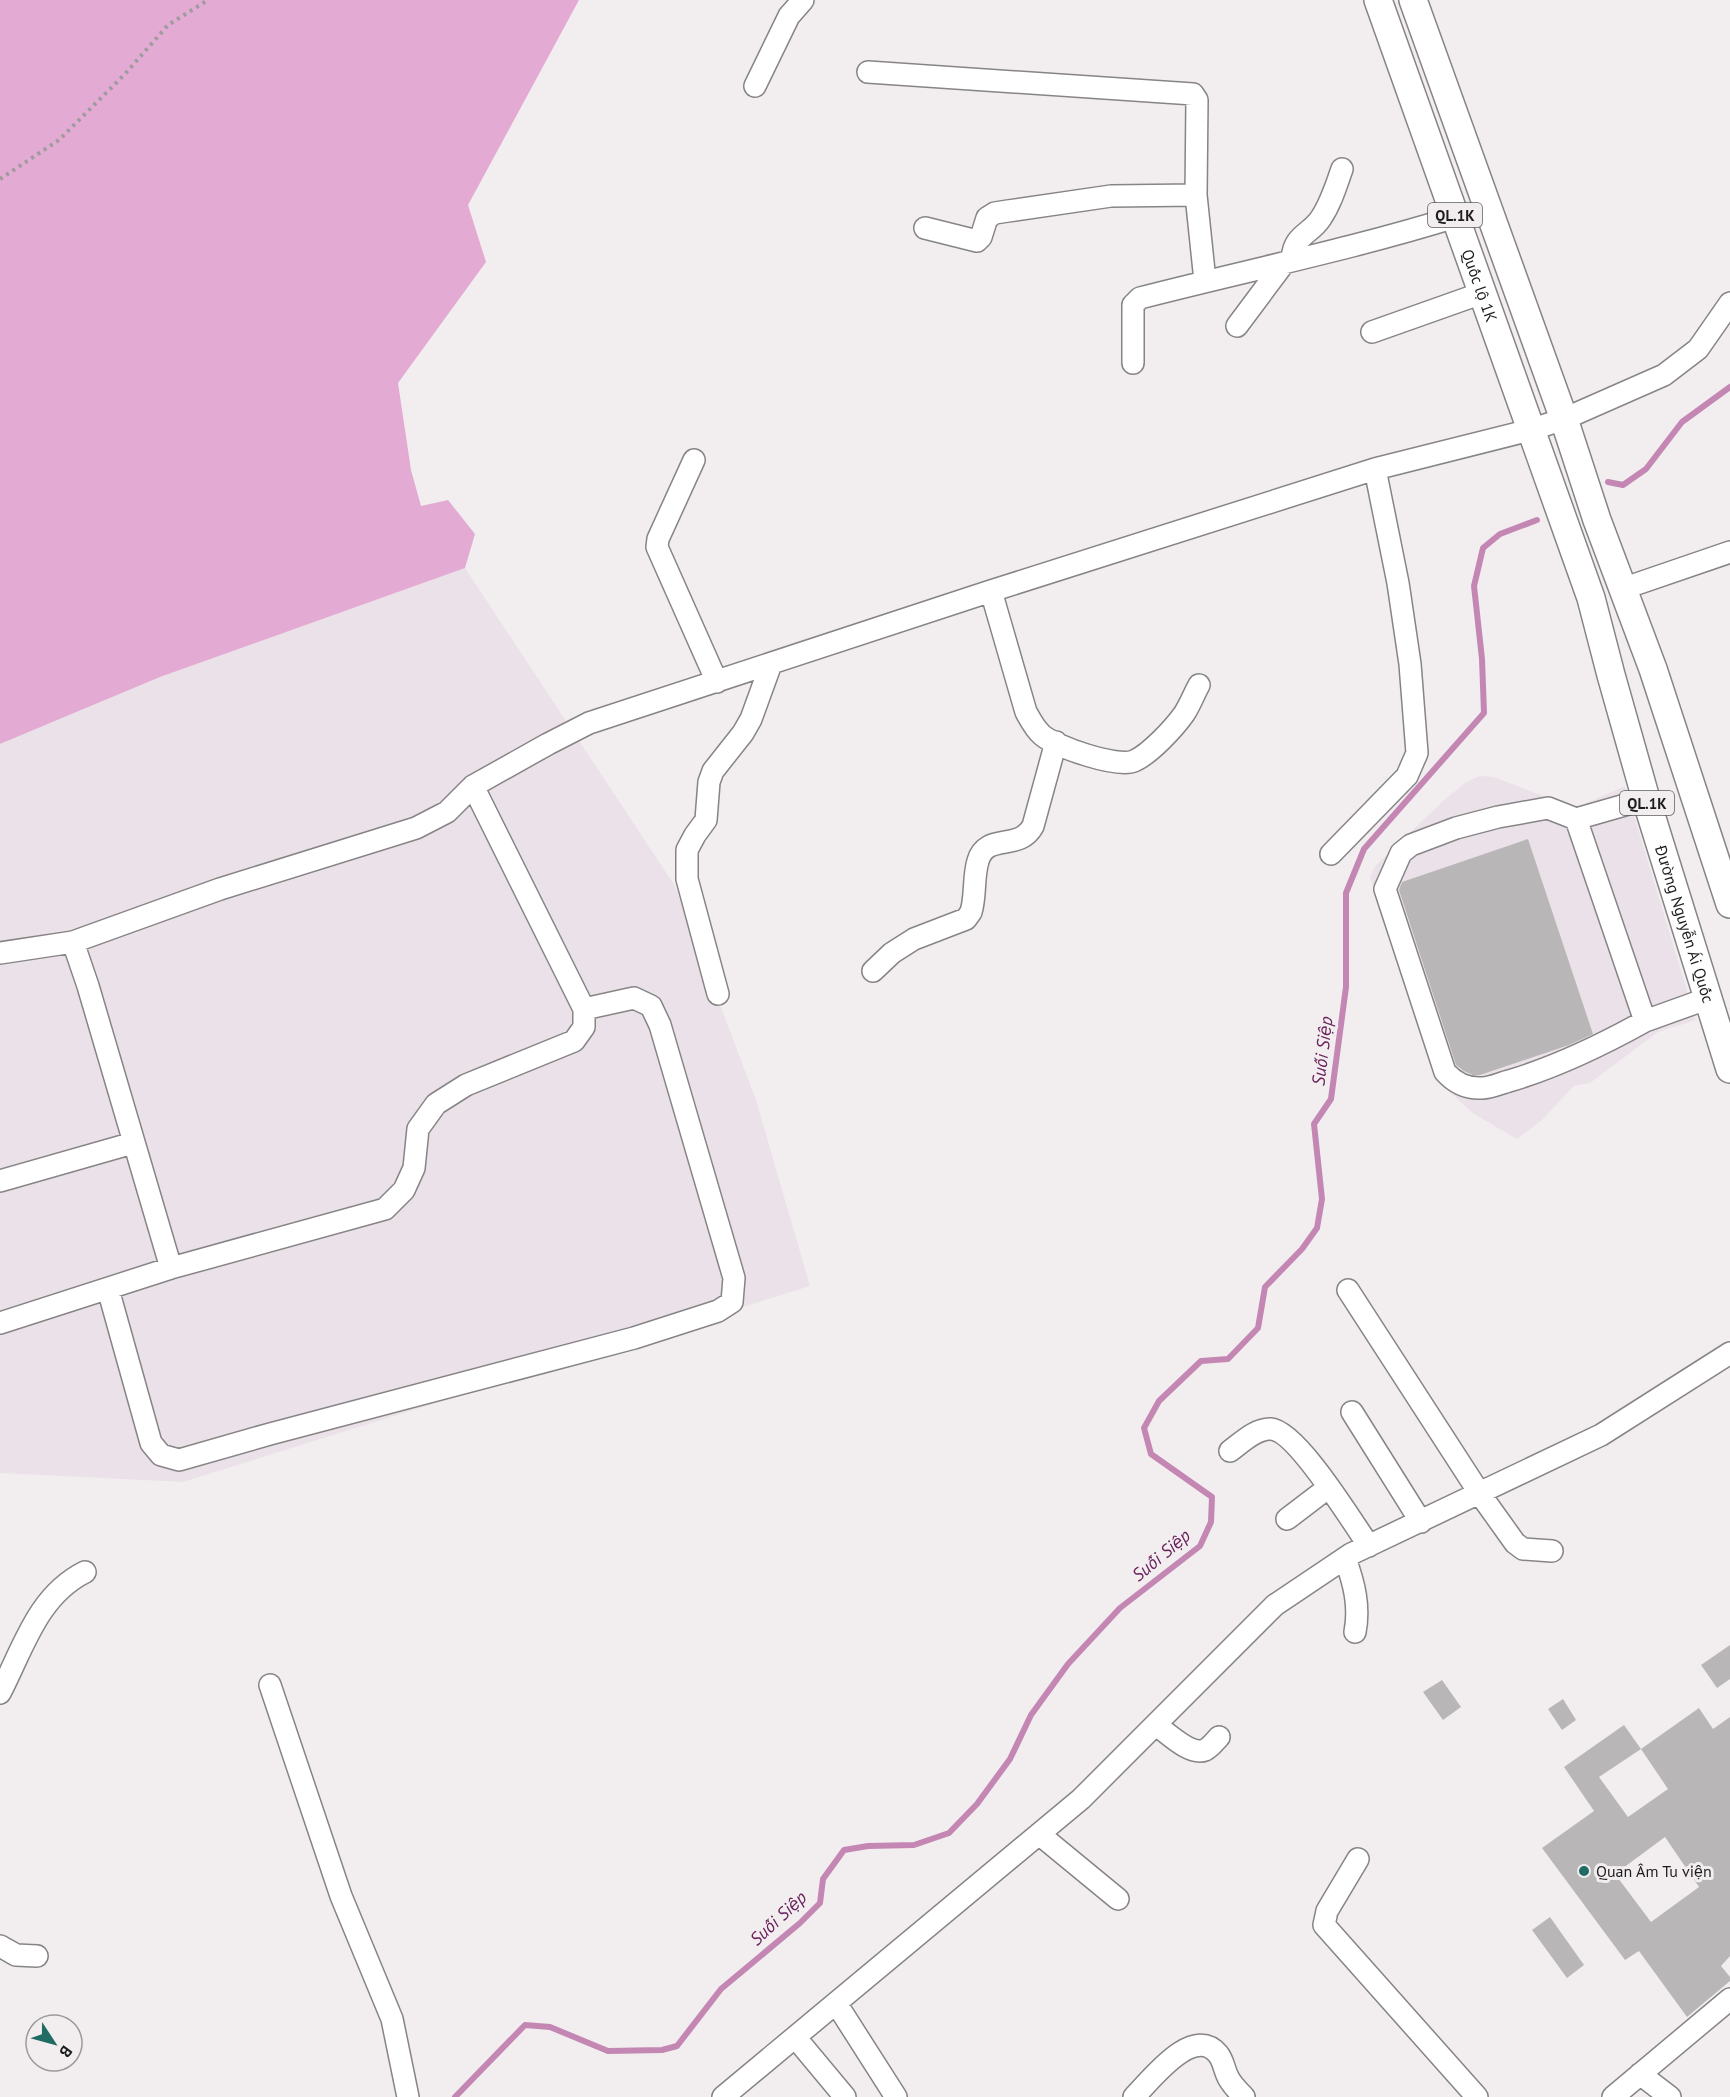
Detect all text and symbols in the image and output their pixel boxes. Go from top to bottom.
road number: QL.1K [1428,203,1482,227]
street label: Quốc lộ 1K [1458,246,1502,325]
road number: QL.1K [1620,791,1674,815]
street label: Đường Nguyễn Ái Quốc [1651,842,1719,1005]
water label: Suối Siệp [1306,1015,1338,1087]
water label: Suối Siệp [1127,1524,1195,1586]
place label: Quan Âm Tu viện [1596,1861,1712,1881]
marker: Quan Âm Tu viện [1577,1864,1591,1878]
water label: Suối Siệp [745,1886,811,1950]
north arrow [24,2013,84,2073]
text: B [55,2042,77,2062]

